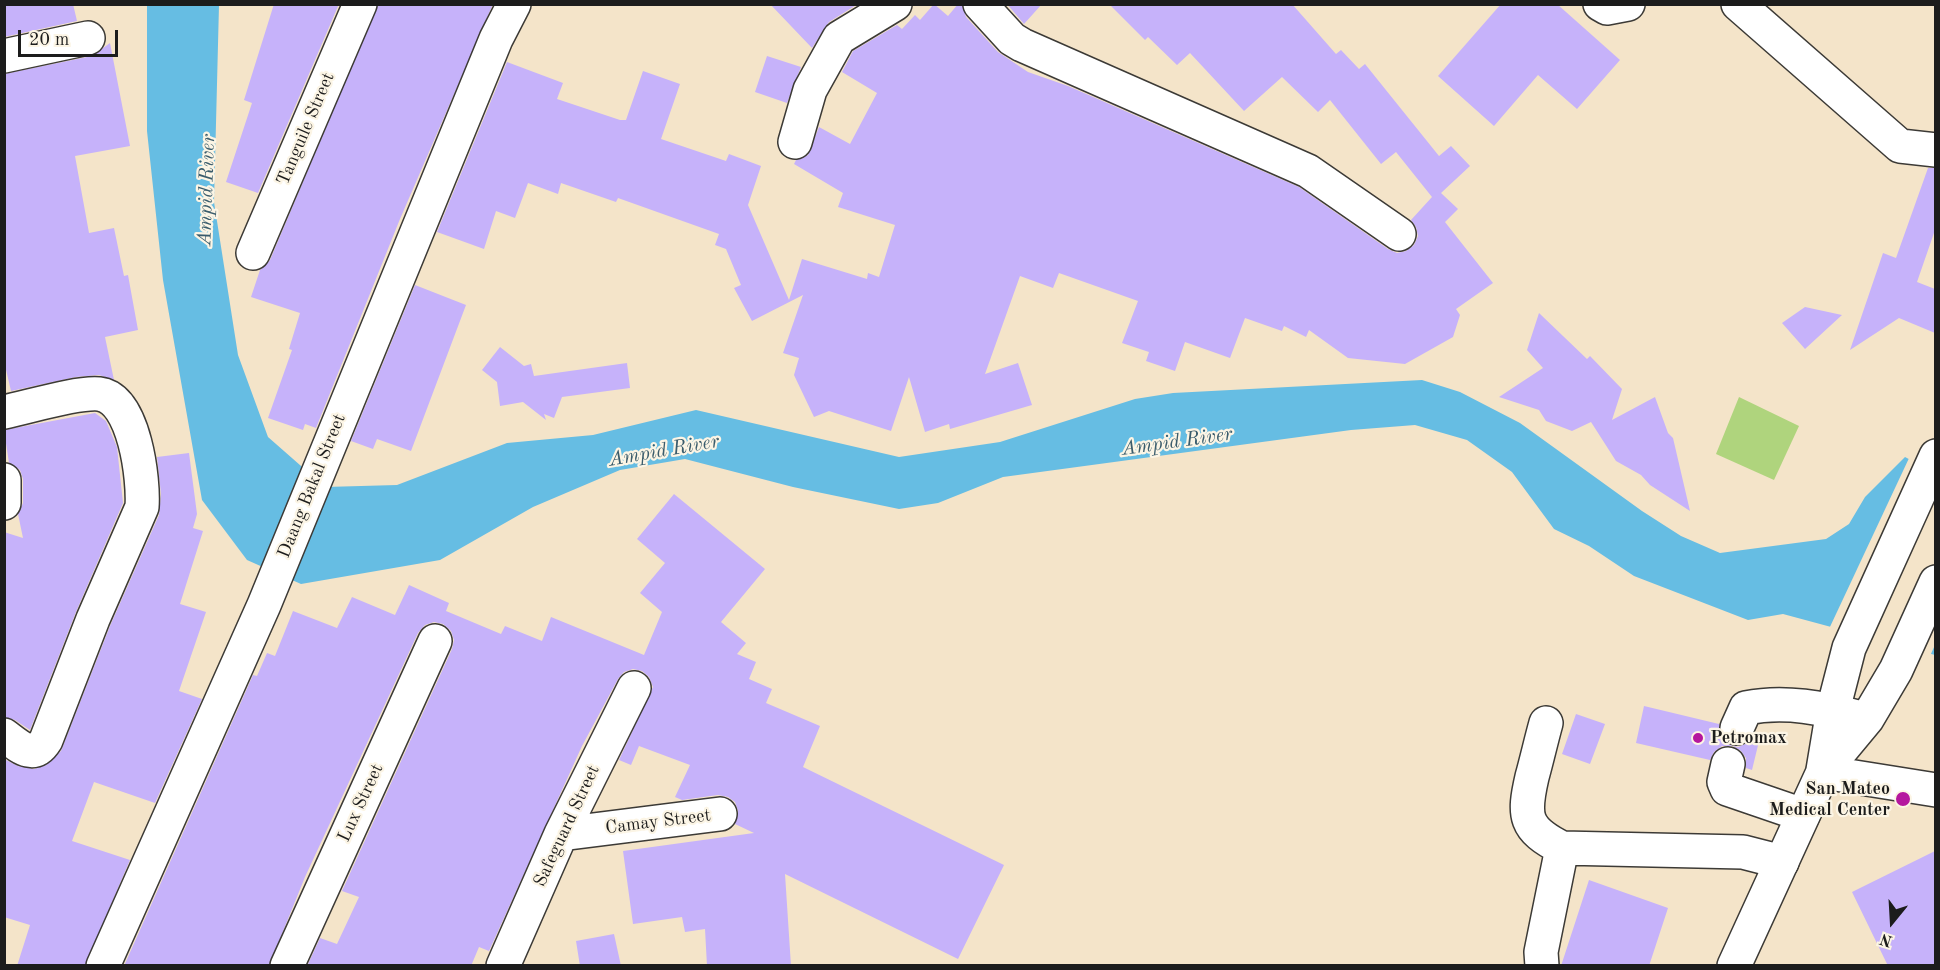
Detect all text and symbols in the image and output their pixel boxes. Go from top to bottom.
scale bar [21,18,122,56]
text: 20 m [29,31,69,49]
street label: Tanguile Street [272,69,340,189]
water label: Ampid River [193,134,221,246]
street label: Daang Bakal Street [273,411,351,561]
water label: Ampid River [1120,422,1234,462]
water label: Ampid River [607,429,721,473]
place label: Petromax [1710,727,1787,749]
marker: Petromax [1691,731,1705,745]
street label: Lux Street [334,760,388,846]
street label: Safeguard Street [529,762,605,890]
place label: San Mateo Medical Center [1769,778,1890,820]
marker: San Mateo Medical Center [1894,790,1912,808]
street label: Camay Street [604,805,712,839]
north arrow [1862,892,1922,952]
text: N [1878,930,1895,949]

